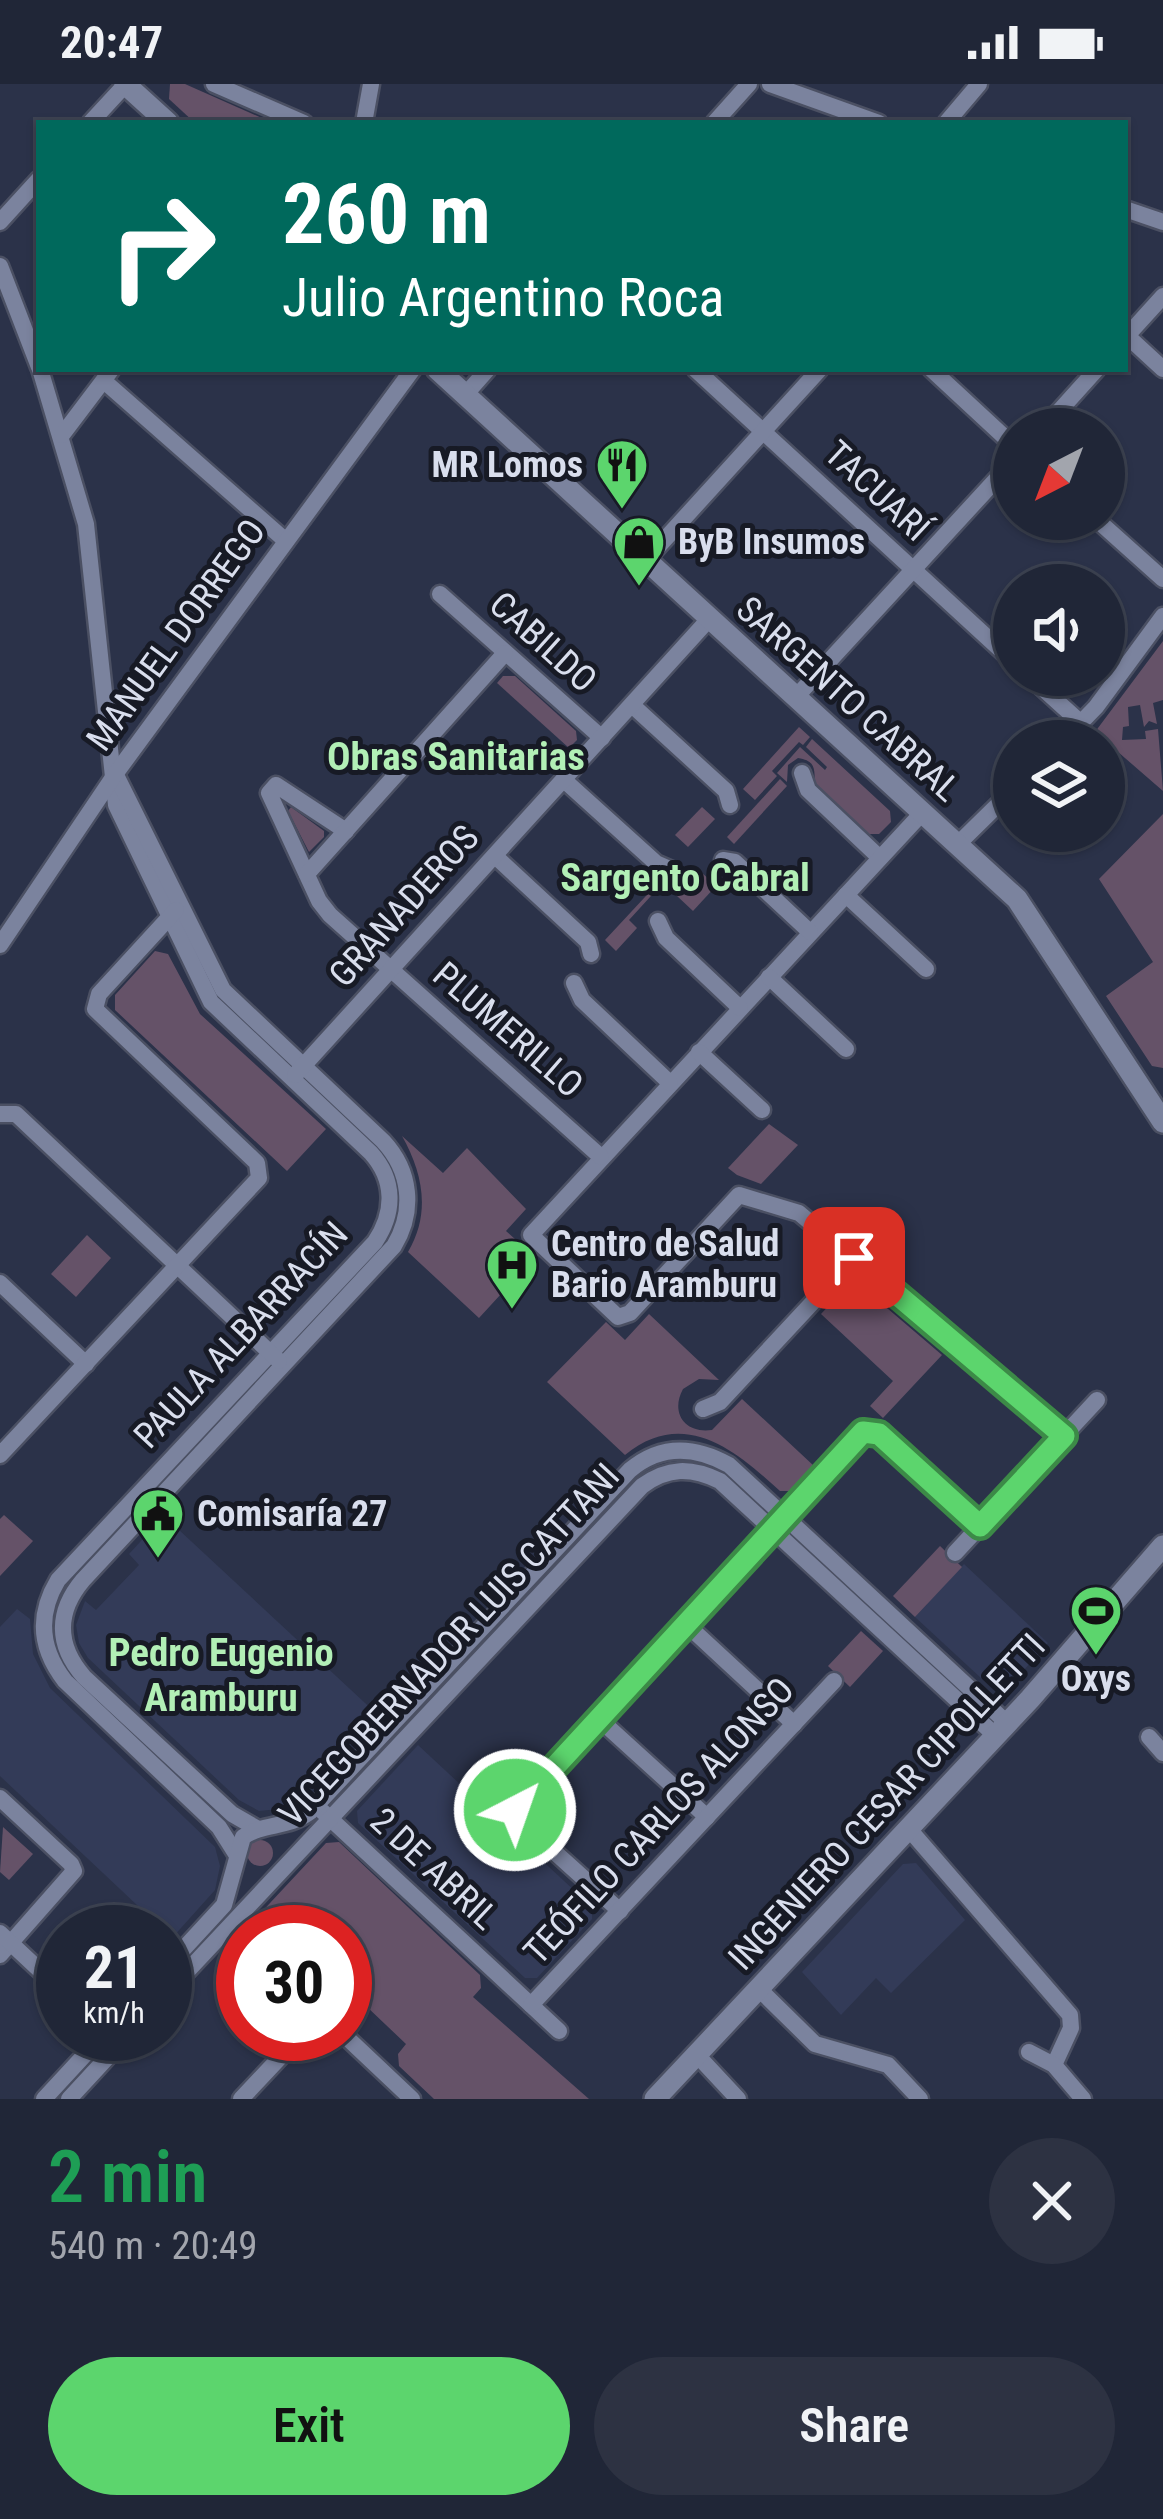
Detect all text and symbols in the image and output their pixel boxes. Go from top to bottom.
text: 20:47 [60,16,163,69]
text: 260 m [282,165,491,264]
icon: right [84,168,240,324]
text: Julio Argentino Roca [282,266,724,329]
north arrow [993,408,1125,540]
map controls [993,408,1125,852]
street label: TACUARÍ [816,432,940,551]
restaurant icon: MR Lomos [594,437,650,511]
place label: MR Lomos [431,444,583,486]
street label: MANUEL DORREGO [78,511,274,759]
shop icon: ByB Insumos [611,514,667,588]
place label: ByB Insumos [678,521,865,563]
button: sound [993,564,1125,696]
street label: CABILDO [481,583,605,701]
street label: SARGENTO CABRAL [728,588,968,810]
button: layers [993,720,1125,852]
district label: Obras Sanitarias [327,734,585,780]
street label: GRANADEROS [321,817,487,995]
district label: Sargento Cabral [560,855,810,901]
street label: PLUMERILLO [425,954,591,1106]
pin [803,1207,905,1309]
street label: PAULA ALBARRACÍN [125,1213,356,1457]
place label: Centro de Salud Bario Aramburu [551,1223,779,1306]
icon: arrive [821,1225,887,1291]
hospital icon: Centro de Salud Bario Aramburu [484,1237,540,1311]
street label: VICEGOBERNADOR LUIS CATTANI [270,1455,628,1835]
public building icon: Comisaría 27 [130,1486,186,1560]
place label: Comisaría 27 [197,1493,388,1535]
sports icon: Oxys [1068,1583,1124,1657]
street label: INGENIERO CESAR CIPOLLETTI [720,1625,1054,1979]
district label: Pedro Eugenio Aramburu [108,1630,334,1721]
place label: Oxys [1061,1658,1131,1700]
street label: TEÓFILO CARLOS ALONSO [515,1668,803,1973]
position arrow [452,1747,578,1873]
street label: 2 DE ABRIL [362,1800,506,1938]
speed limit sign: 30 [216,1905,372,2061]
text: 21 [84,1932,144,2003]
text: km/h [83,1995,145,2030]
text: 2 min [48,2135,207,2220]
button: close [989,2138,1115,2264]
text: 540 m · 20:49 [48,2223,258,2269]
button: Exit [48,2357,570,2495]
button: Share [594,2357,1115,2495]

